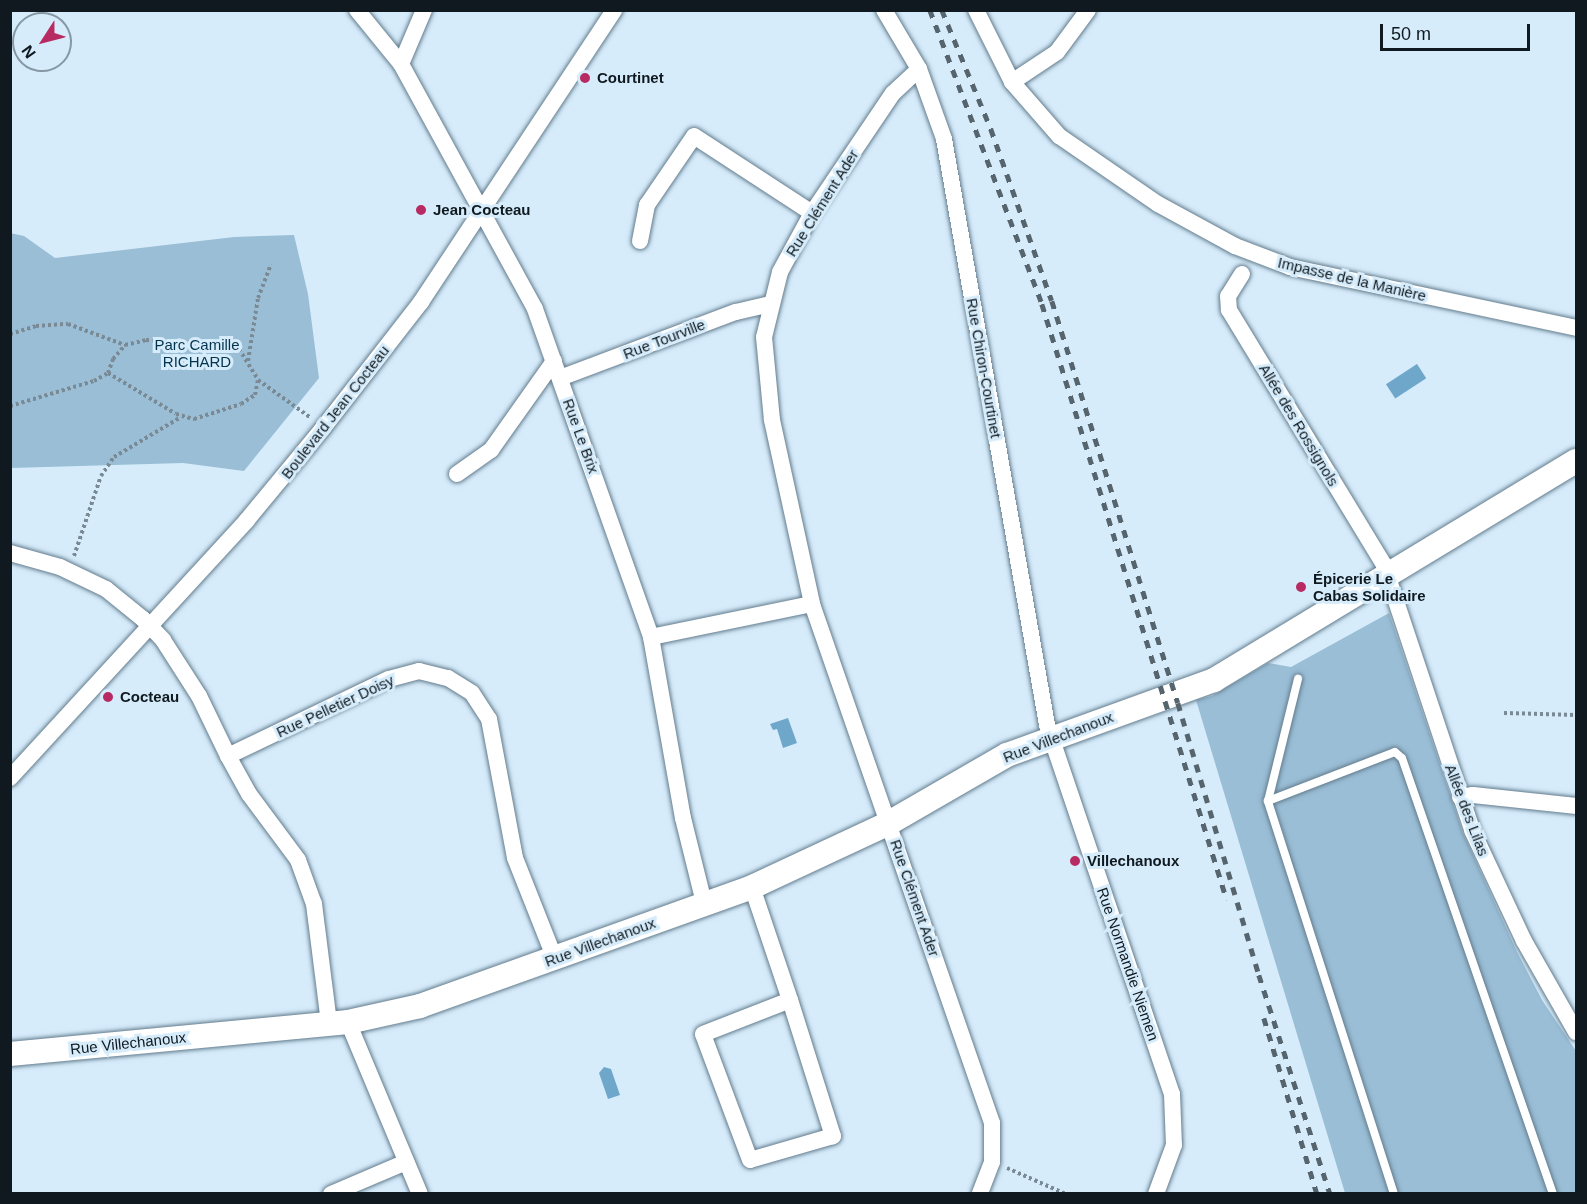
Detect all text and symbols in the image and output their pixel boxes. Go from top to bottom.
north arrow [12,12,72,72]
scale bar [1383,12,1533,50]
text: 50 m [1391,24,1431,44]
text: N [18,42,39,61]
place label: Courtinet [597,69,664,87]
marker: Courtinet [578,71,592,85]
street label: Rue Clément Ader [782,146,862,260]
place label: Jean Cocteau [433,201,531,219]
marker: Jean Cocteau [414,203,428,217]
street label: Impasse de la Manière [1276,253,1428,305]
street label: Rue Chiron-Courtinet [963,297,1005,439]
street label: Rue Tourville [620,315,708,363]
park label: Parc Camille RICHARD [154,335,240,370]
street label: Boulevard Jean Cocteau [277,342,393,482]
street label: Allée des Rossignols [1255,361,1343,489]
street label: Rue Le Brix [559,396,603,476]
place label: Épicerie Le Cabas Solidaire [1313,569,1426,604]
marker: Épicerie Le Cabas Solidaire [1294,580,1308,594]
street label: Rue Pelletier Doisy [273,671,397,741]
place label: Cocteau [120,688,179,706]
marker: Cocteau [101,690,115,704]
street label: Rue Villechanoux [1000,708,1116,766]
street label: Allée des Lilas [1441,762,1493,858]
street label: Rue Clément Ader [886,837,944,959]
place label: Villechanoux [1087,852,1179,870]
marker: Villechanoux [1068,854,1082,868]
street label: Rue Normandie Niemen [1093,885,1163,1043]
street label: Rue Villechanoux [542,914,658,970]
street label: Rue Villechanoux [69,1028,187,1058]

